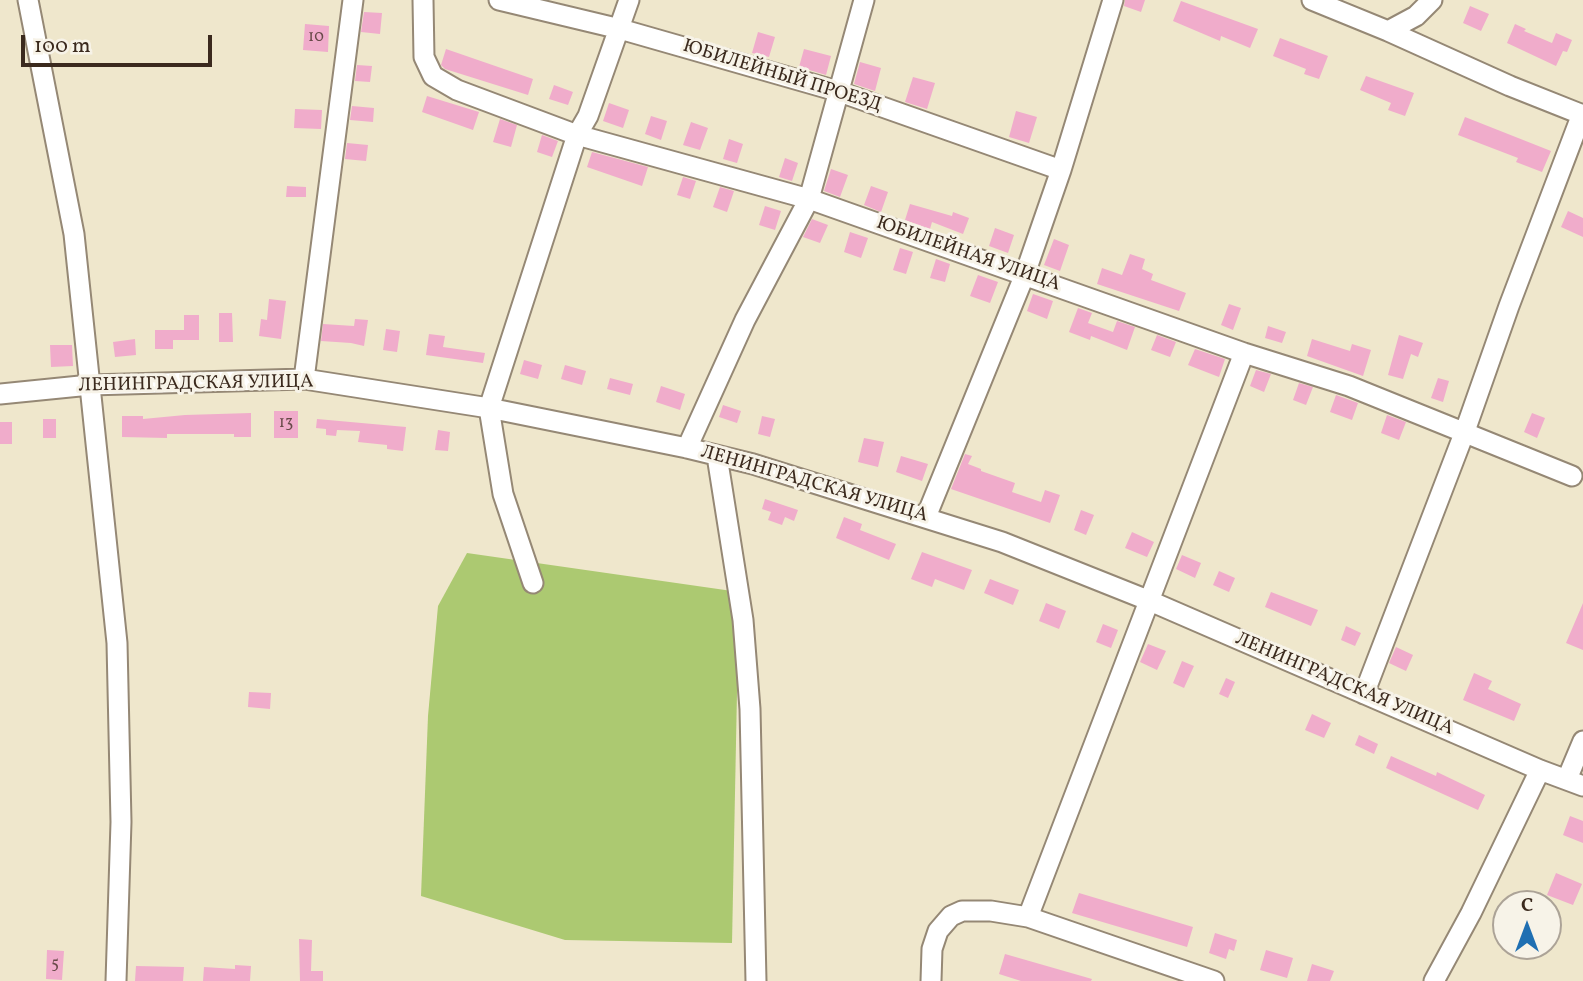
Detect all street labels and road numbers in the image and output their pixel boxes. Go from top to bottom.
street label: ЮБИЛЕЙНЫЙ ПРОЕЗД [680,36,884,118]
street label: ЮБИЛЕЙНАЯ УЛИЦА [873,213,1063,297]
street label: ЛЕНИНГРАДСКАЯ УЛИЦА [78,372,314,398]
street label: ЛЕНИНГРАДСКАЯ УЛИЦА [698,442,930,528]
street label: ЛЕНИНГРАДСКАЯ УЛИЦА [1231,629,1457,741]

